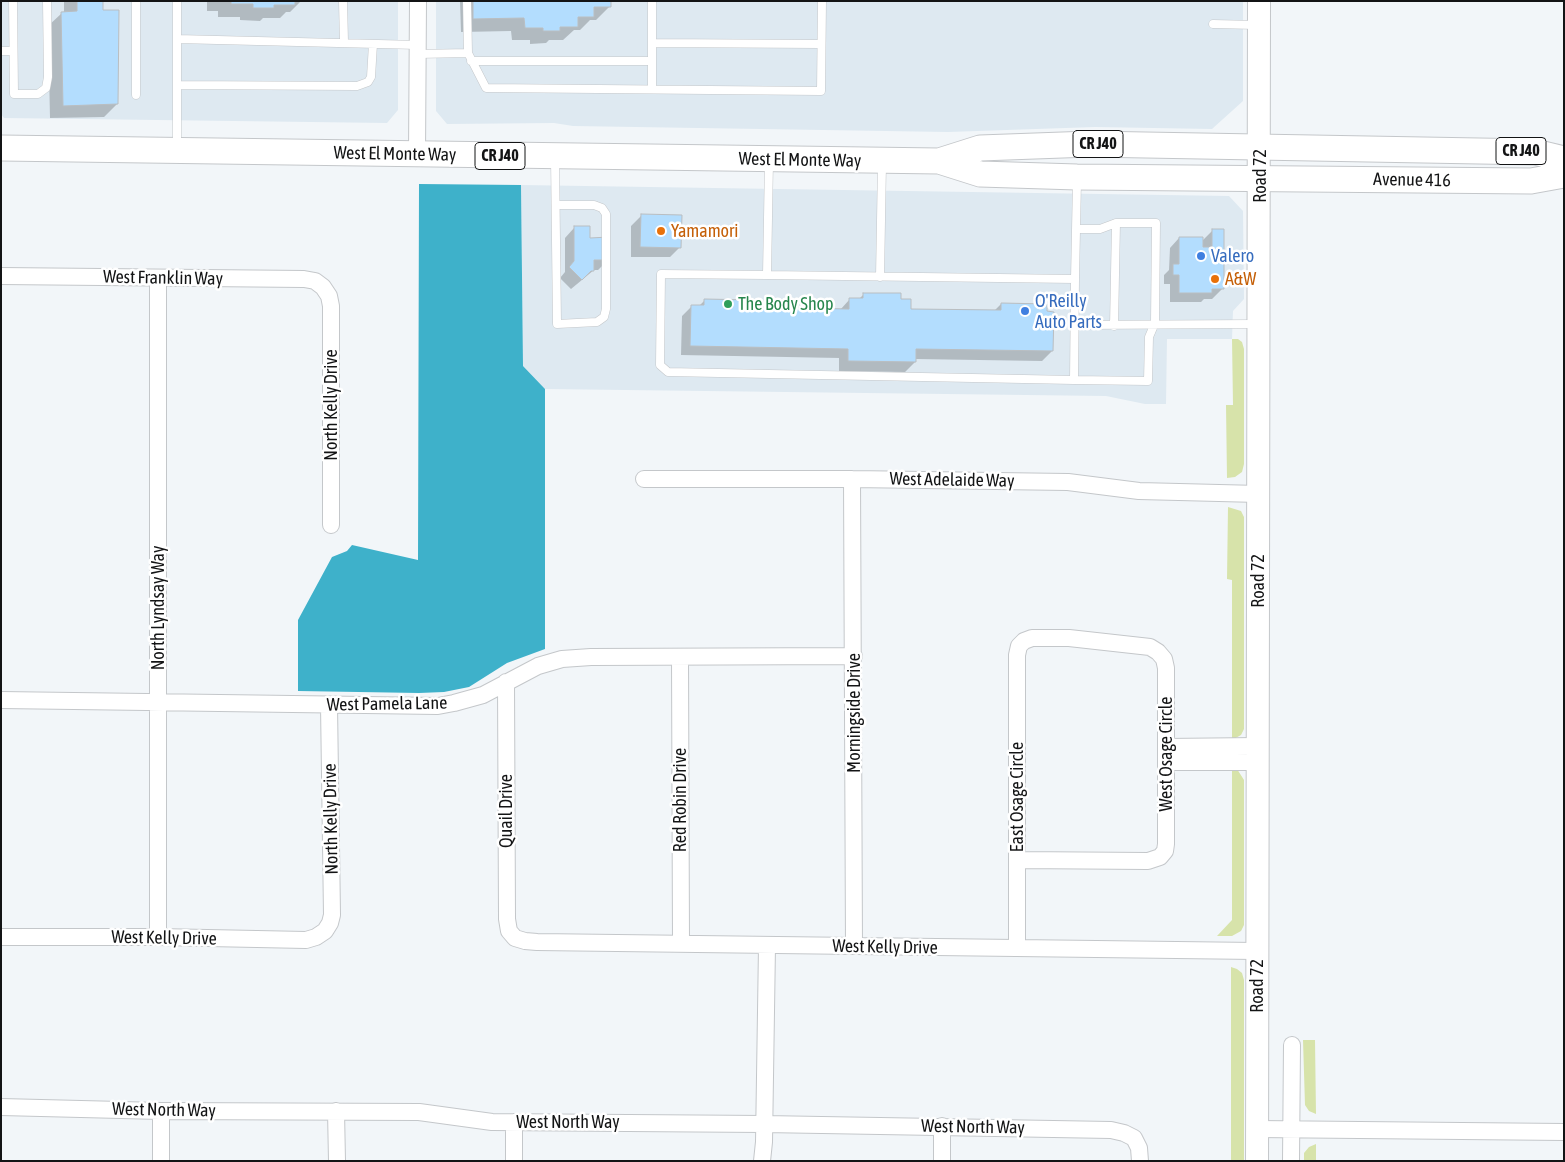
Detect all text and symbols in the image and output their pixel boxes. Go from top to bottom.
road number: CR J40 [1073,130,1123,158]
road number: CR J40 [1496,138,1546,164]
street label: West El Monte Way [333,142,457,166]
road number: CR J40 [475,142,525,170]
street label: West El Monte Way [738,148,862,172]
street label: Road 72 [1249,149,1271,203]
street label: Avenue 416 [1373,169,1451,191]
place label: Yamamori [671,220,738,242]
marker: Yamamori [655,225,667,237]
place label: Valero [1211,245,1254,267]
marker: Valero [1195,250,1207,262]
street label: West Franklin Way [103,266,223,290]
place label: A&W [1225,268,1256,290]
marker: A&W [1209,273,1221,285]
place label: O'Reilly Auto Parts [1035,290,1102,332]
place label: The Body Shop [738,293,834,315]
marker: The Body Shop [722,298,734,310]
marker: O'Reilly Auto Parts [1019,305,1031,317]
street label: North Kelly Drive [320,349,342,461]
street label: West Adelaide Way [889,468,1015,492]
street label: North Lyndsay Way [147,546,169,670]
street label: Road 72 [1247,554,1269,608]
street label: Morningside Drive [843,653,865,773]
street label: West Pamela Lane [327,692,447,716]
street label: West Osage Circle [1155,697,1177,811]
street label: East Osage Circle [1006,742,1028,852]
street label: Red Robin Drive [669,748,691,852]
street label: North Kelly Drive [319,763,343,875]
street label: Quail Drive [495,774,517,848]
street label: West Kelly Drive [111,926,217,950]
street label: West Kelly Drive [832,935,938,959]
street label: Road 72 [1246,959,1268,1013]
street label: West North Way [112,1098,216,1122]
street label: West North Way [516,1111,620,1133]
street label: West North Way [921,1115,1025,1139]

